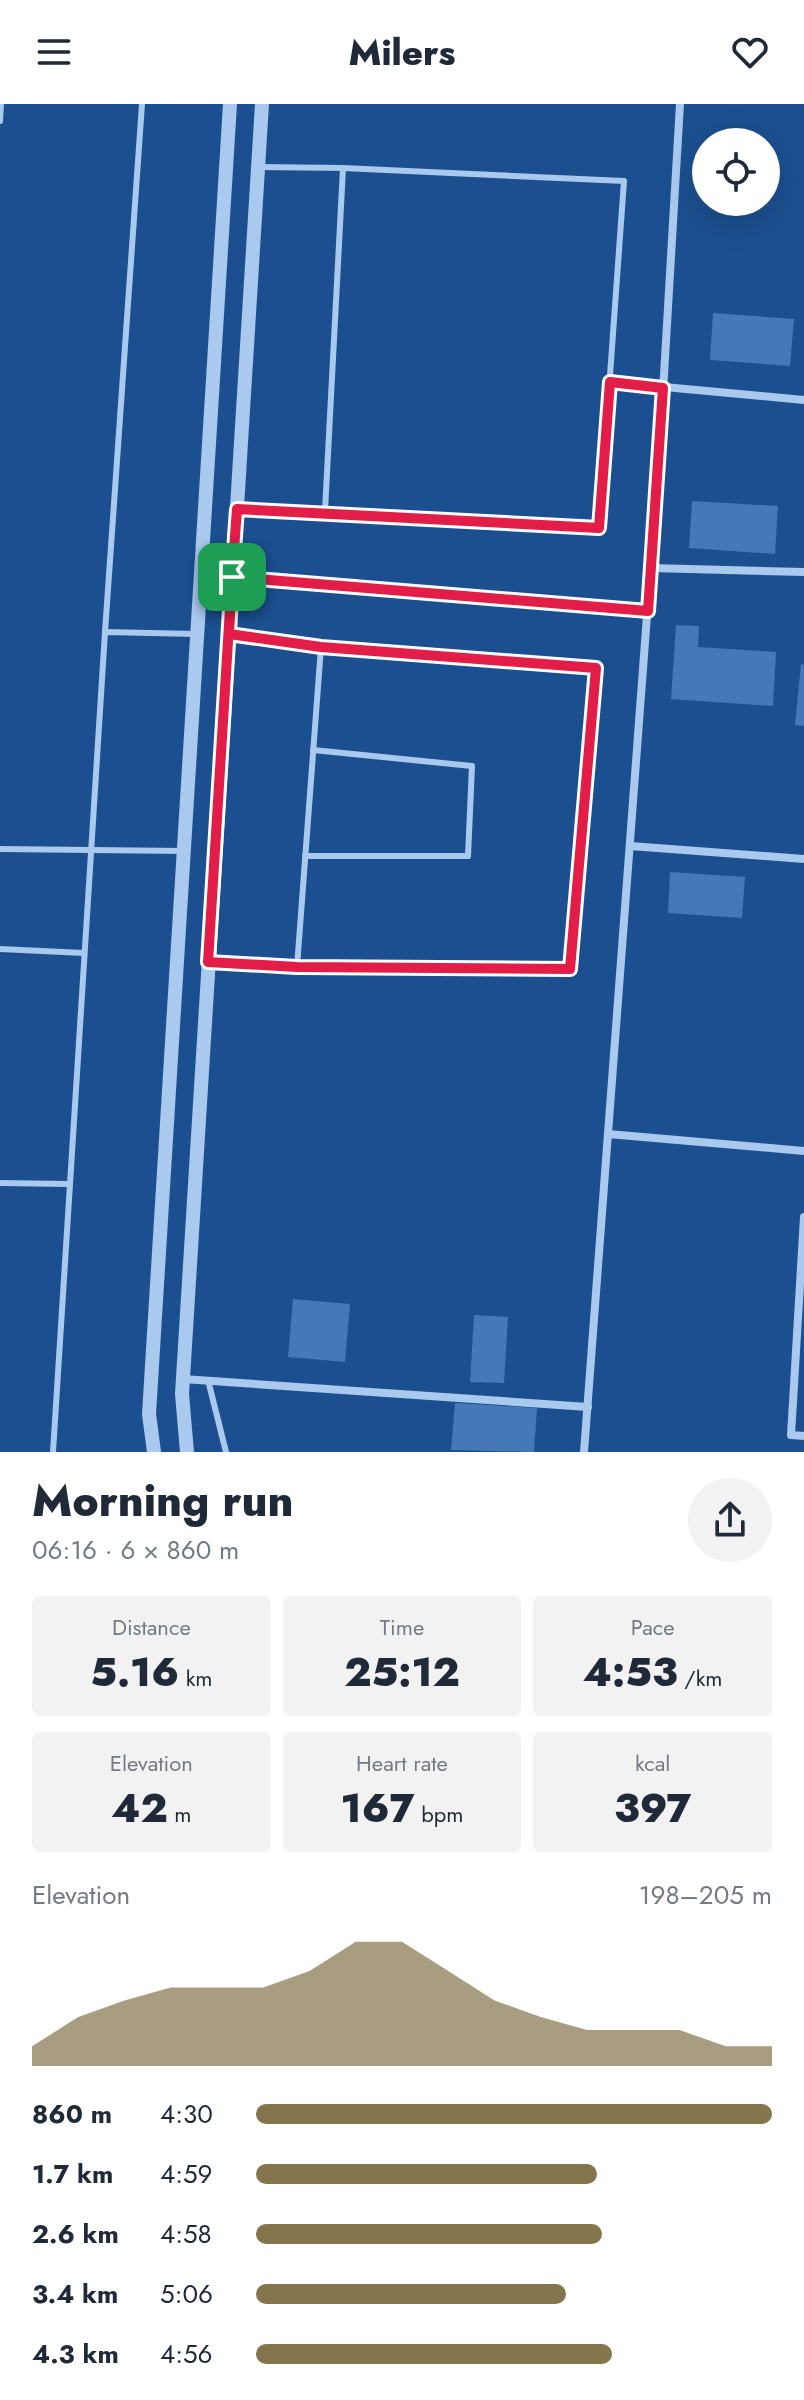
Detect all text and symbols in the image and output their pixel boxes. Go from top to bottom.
text: Milers [348,26,456,78]
icon: menu [32,30,76,74]
icon: heart [728,30,772,74]
map controls [692,128,780,216]
button: locate [692,128,780,216]
pin [198,543,266,611]
icon: arrive [210,555,254,599]
text: Morning run [32,1469,294,1533]
button: share [688,1478,772,1562]
text: 06:16 · 6 × 860 m [32,1531,239,1569]
text: Distance [112,1611,191,1643]
text: Time [380,1611,424,1643]
text: Pace [631,1611,675,1643]
text: 5.16 [90,1643,179,1701]
text: 25:12 [344,1643,460,1701]
text: 4:53 [583,1643,678,1701]
text: km [179,1662,213,1694]
text: /km [678,1662,723,1694]
text: Elevation [110,1747,193,1779]
text: Heart rate [356,1747,448,1779]
text: kcal [635,1747,670,1779]
text: 42 [111,1779,168,1837]
text: 167 [341,1779,415,1837]
text: 397 [614,1779,691,1837]
text: m [168,1798,191,1830]
text: bpm [415,1798,463,1830]
text: Elevation [32,1876,130,1914]
text: 198–205 m [639,1876,772,1914]
text: 860 m [32,2095,112,2133]
text: 4:30 [160,2095,213,2133]
text: 1.7 km [32,2155,113,2193]
text: 4:59 [160,2155,213,2193]
text: 2.6 km [32,2215,119,2253]
text: 4:58 [160,2215,212,2253]
text: 3.4 km [32,2275,118,2313]
text: 5:06 [160,2275,213,2313]
text: 4.3 km [32,2335,119,2373]
text: 4:56 [160,2335,213,2373]

